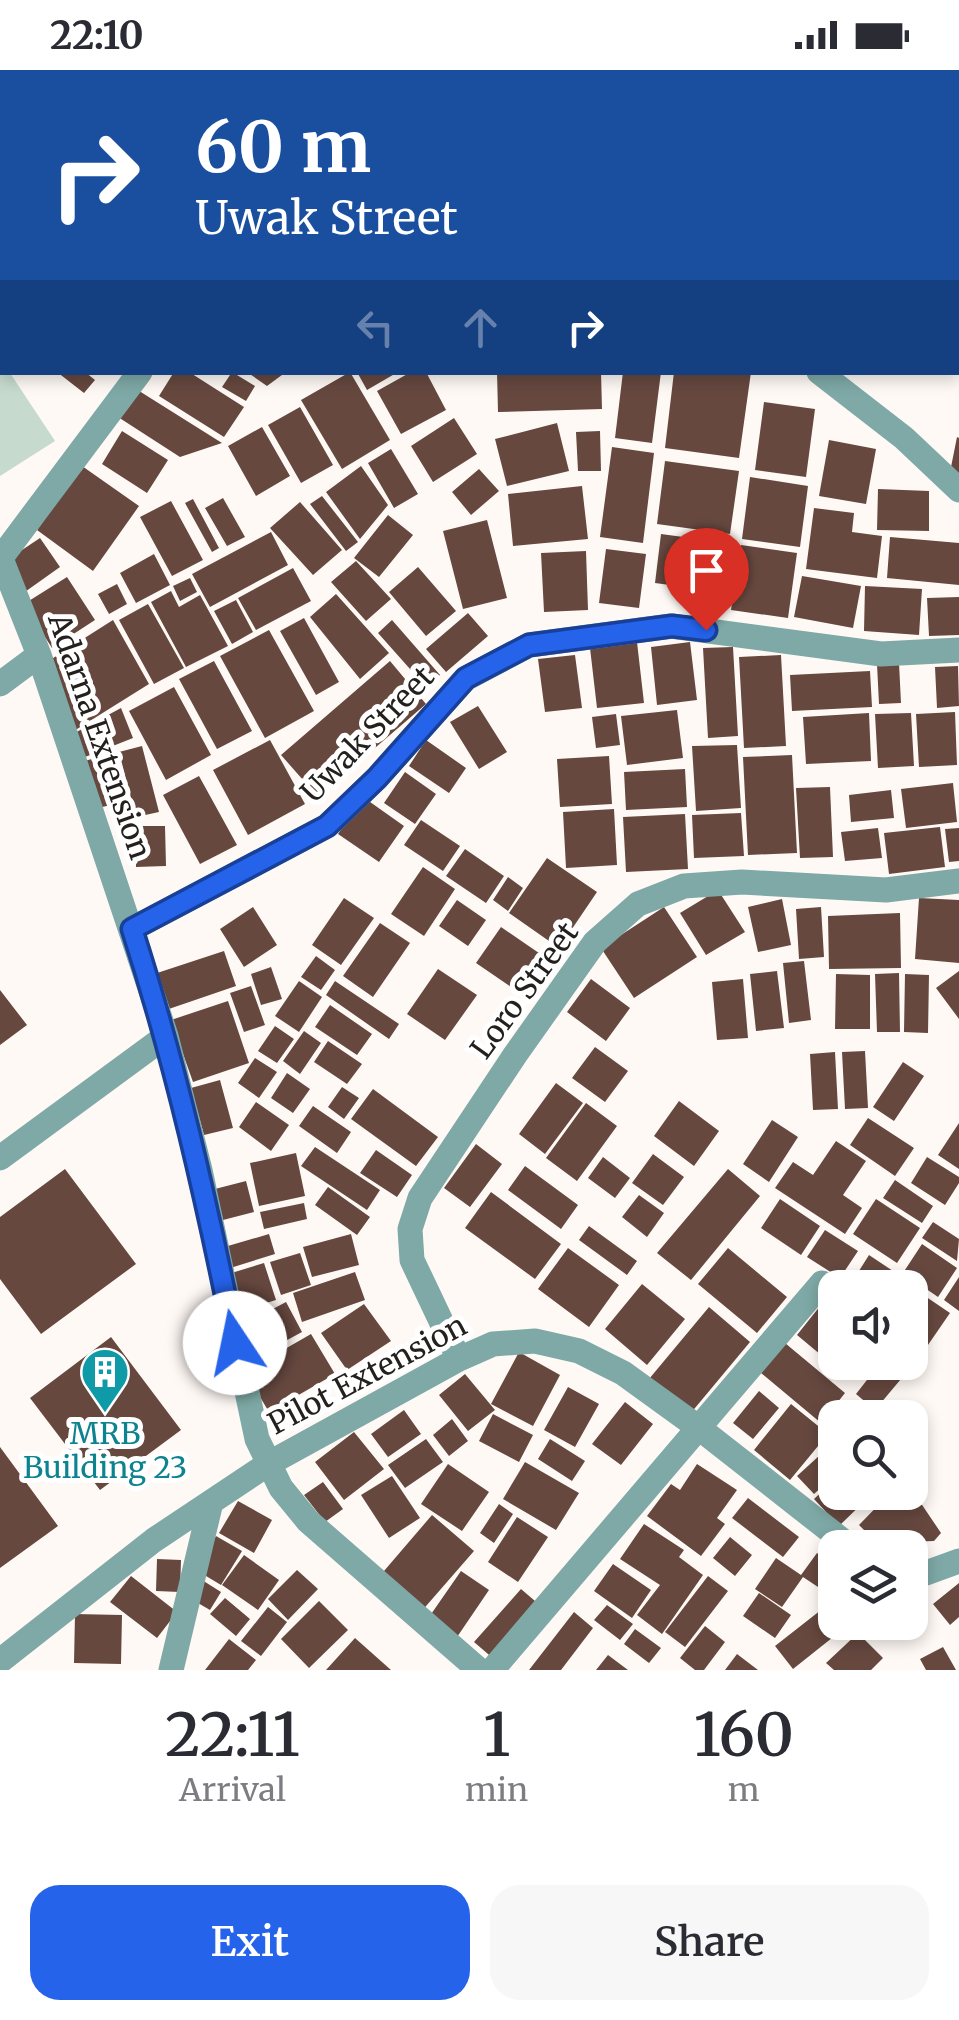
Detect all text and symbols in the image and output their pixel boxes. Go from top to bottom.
text: 22:10 [50,12,144,59]
text: 60 m [195,103,371,191]
icon: right [30,110,160,240]
text: Uwak Street [195,190,458,246]
icon: left [348,300,403,355]
icon: ahead [453,300,508,355]
icon: right [558,300,613,355]
pin [664,528,749,631]
icon: arrive [679,543,734,598]
street label: Adarna Extension [40,607,160,864]
street label: Uwak Street [292,658,442,810]
street label: Loro Street [462,914,586,1066]
map controls [818,1270,928,1640]
button: sound [818,1270,928,1380]
position arrow [183,1291,287,1395]
street label: Pilot Extension [261,1306,473,1442]
building icon: MRB Building 23 [79,1346,131,1414]
button: search [818,1400,928,1510]
place label: MRB Building 23 [23,1414,187,1486]
button: layers [818,1530,928,1640]
text: 22:11 [165,1697,300,1772]
text: 1 [483,1697,510,1772]
text: 160 [693,1697,794,1772]
text: Arrival [179,1770,286,1810]
text: min [465,1770,528,1810]
text: m [728,1770,760,1810]
button: Exit [30,1885,470,2000]
button: Share [490,1885,929,2000]

